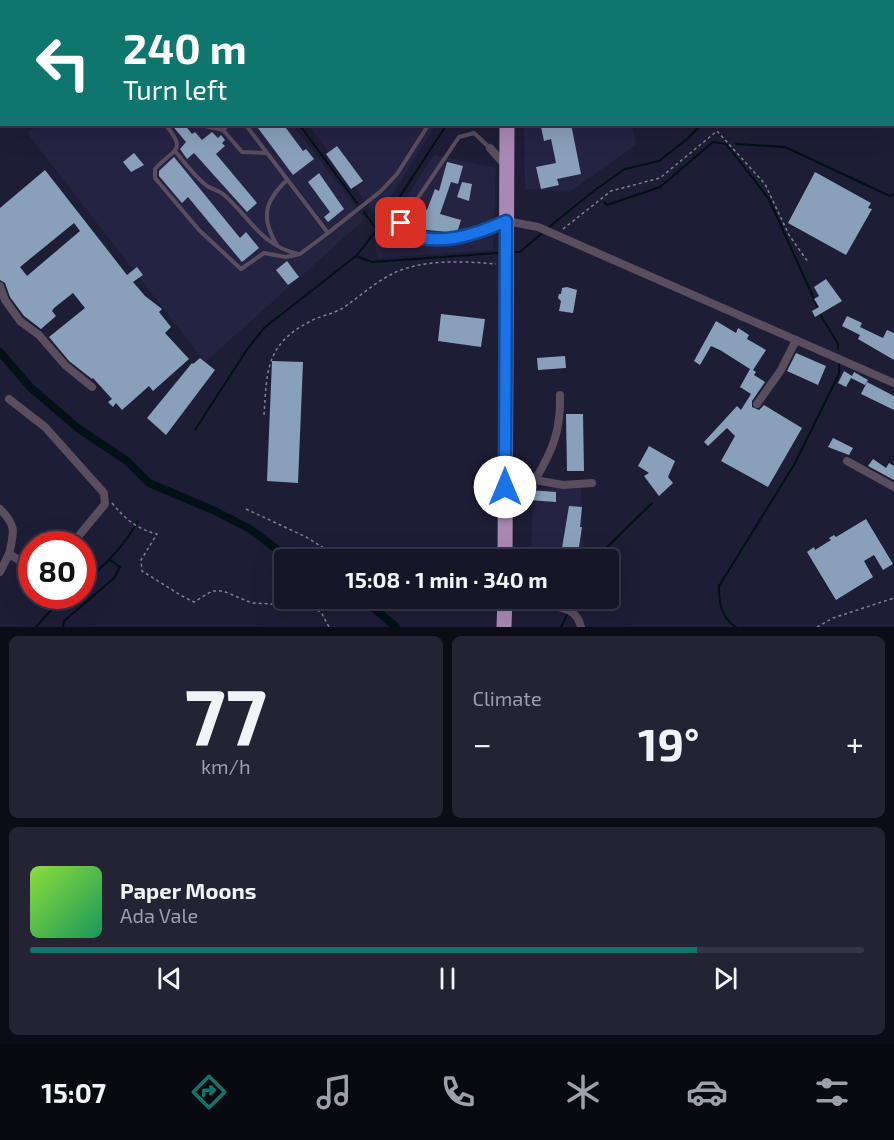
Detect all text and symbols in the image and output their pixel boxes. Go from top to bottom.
text: 240 m [123,22,247,72]
icon: left [24,24,102,102]
text: Turn left [123,73,227,105]
pin [375,197,426,248]
icon: arrive [384,206,417,239]
position arrow [473,455,537,519]
speed limit sign: 80 [18,531,96,609]
text: 15:08 · 1 min · 340 m [345,566,548,592]
text: 77 [185,668,267,762]
text: Climate [473,686,542,710]
text: 19° [638,716,700,770]
text: − [473,723,492,763]
text: + [846,723,864,763]
text: km/h [201,754,251,778]
text: Paper Moons [120,877,256,903]
text: Ada Vale [120,903,198,927]
icon: previous [153,962,186,995]
icon: pause [431,962,464,995]
icon: next [709,962,742,995]
icon: directions [188,1071,230,1113]
icon: music [313,1071,355,1113]
icon: phone [437,1071,479,1113]
icon: climate [562,1071,604,1113]
icon: car [686,1071,728,1113]
icon: filters [811,1071,853,1113]
text: 15:07 [41,1076,106,1108]

